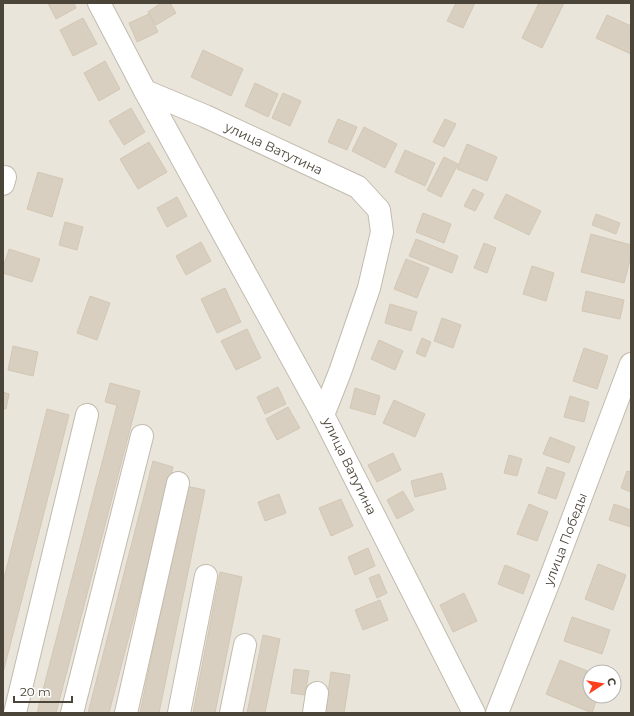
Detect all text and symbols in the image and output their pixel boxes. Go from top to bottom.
street label: улица Ватутина [222,118,325,178]
street label: улица Ватутина [319,414,380,517]
street label: улица Победы [540,490,590,589]
north arrow [582,664,622,704]
text: С [604,677,619,687]
scale bar [14,678,72,704]
text: 20 m [20,684,51,699]

